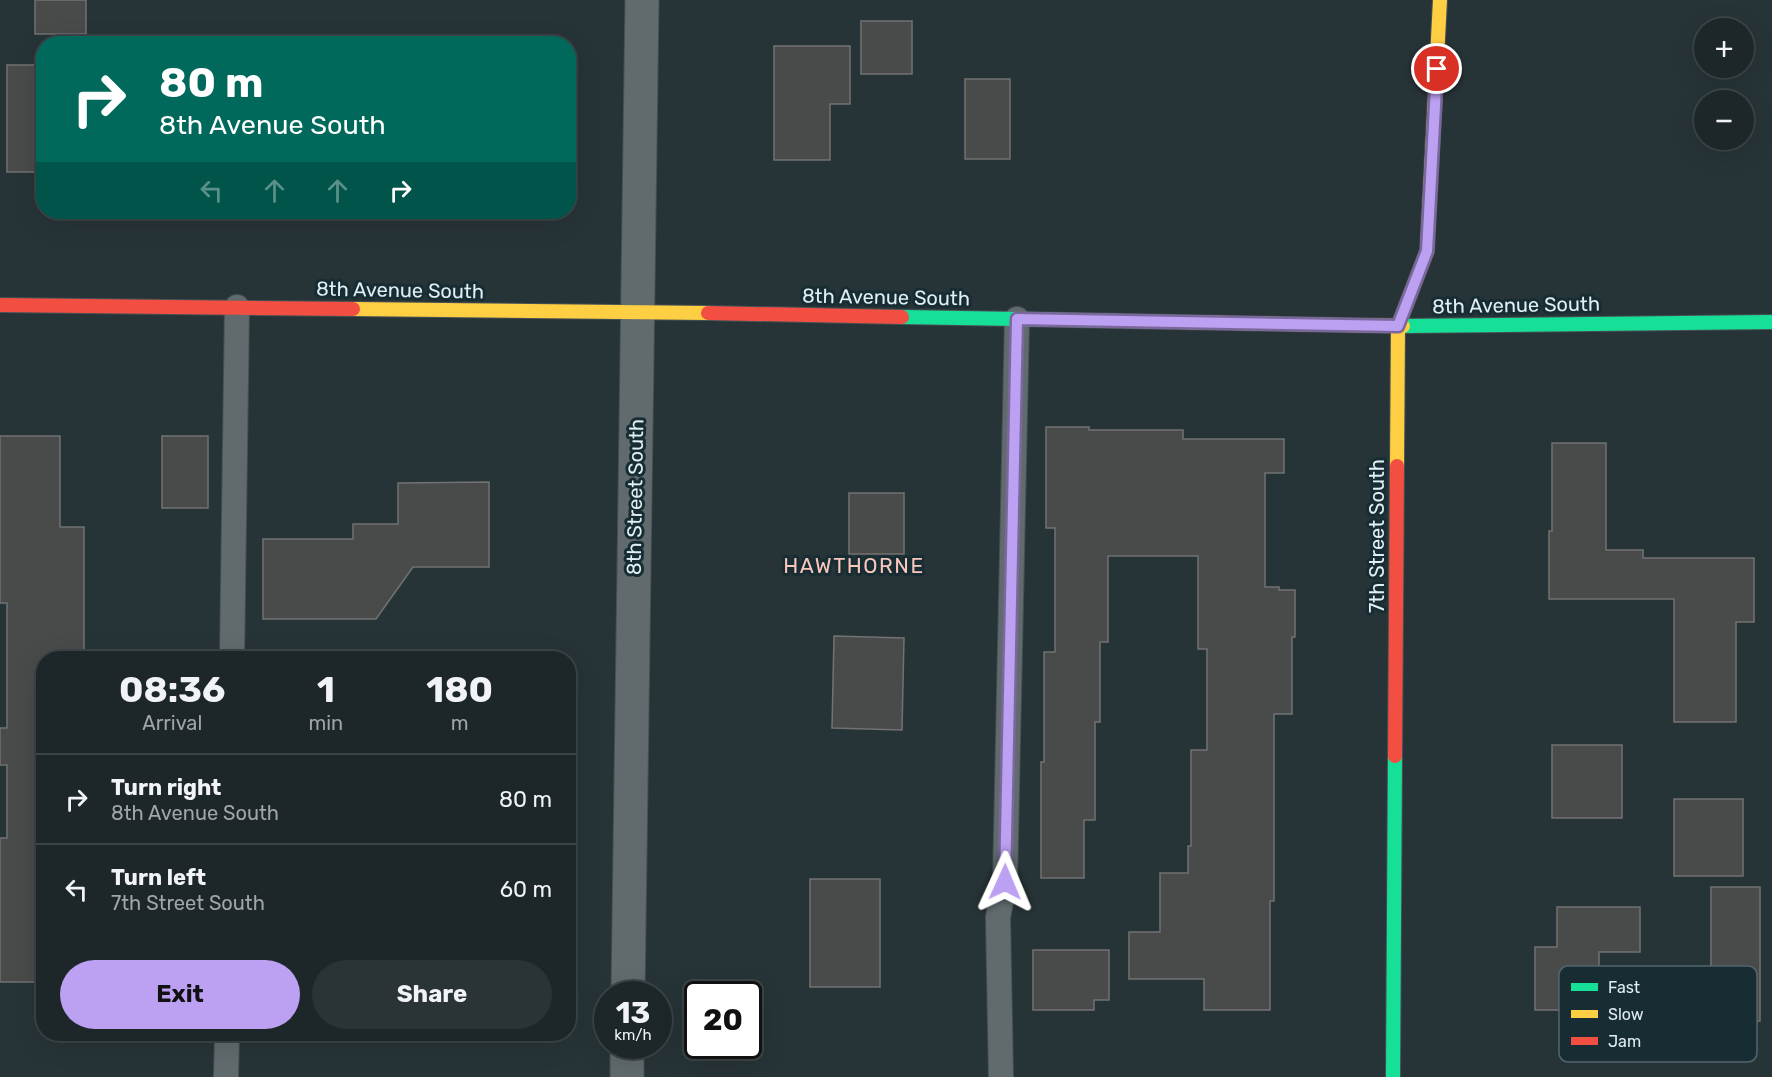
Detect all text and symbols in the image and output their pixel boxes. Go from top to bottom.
map controls [1694,18,1754,150]
button: + [1694,18,1754,78]
pin [1411,43,1462,94]
icon: arrive [1420,52,1453,85]
text: 80 m [159,58,263,108]
icon: right [60,60,138,138]
button: − [1694,90,1754,150]
text: 8th Avenue South [159,109,386,141]
icon: left [195,174,228,207]
icon: ahead [258,174,291,207]
icon: ahead [321,174,354,207]
icon: right [384,174,417,207]
street label: 8th Avenue South [316,277,484,303]
street label: 8th Avenue South [802,284,970,310]
street label: 8th Avenue South [1432,292,1600,318]
street label: 8th Street South [622,419,648,575]
street label: 7th Street South [1365,459,1389,613]
district label: HAWTHORNE [783,553,925,578]
text: 08:36 [119,668,226,711]
text: 1 [317,668,335,711]
text: 180 [426,668,493,711]
text: Arrival [142,711,202,735]
text: min [309,711,343,735]
text: m [451,711,469,735]
text: Turn right [111,774,221,801]
icon: right [60,783,93,816]
text: 80 m [499,786,552,813]
text: 8th Avenue South [111,801,279,825]
position arrow [973,850,1037,914]
text: Turn left [111,864,206,891]
icon: left [60,873,93,906]
text: 60 m [500,876,552,903]
text: 7th Street South [111,891,265,915]
button: Exit [60,960,300,1029]
button: Share [312,960,552,1029]
legend [1559,966,1757,1062]
text: Fast [1608,978,1640,997]
speed limit sign: 20 [684,981,762,1059]
text: 13 [616,995,650,1031]
text: Slow [1608,1005,1644,1024]
text: km/h [614,1026,652,1044]
text: Jam [1608,1032,1641,1051]

